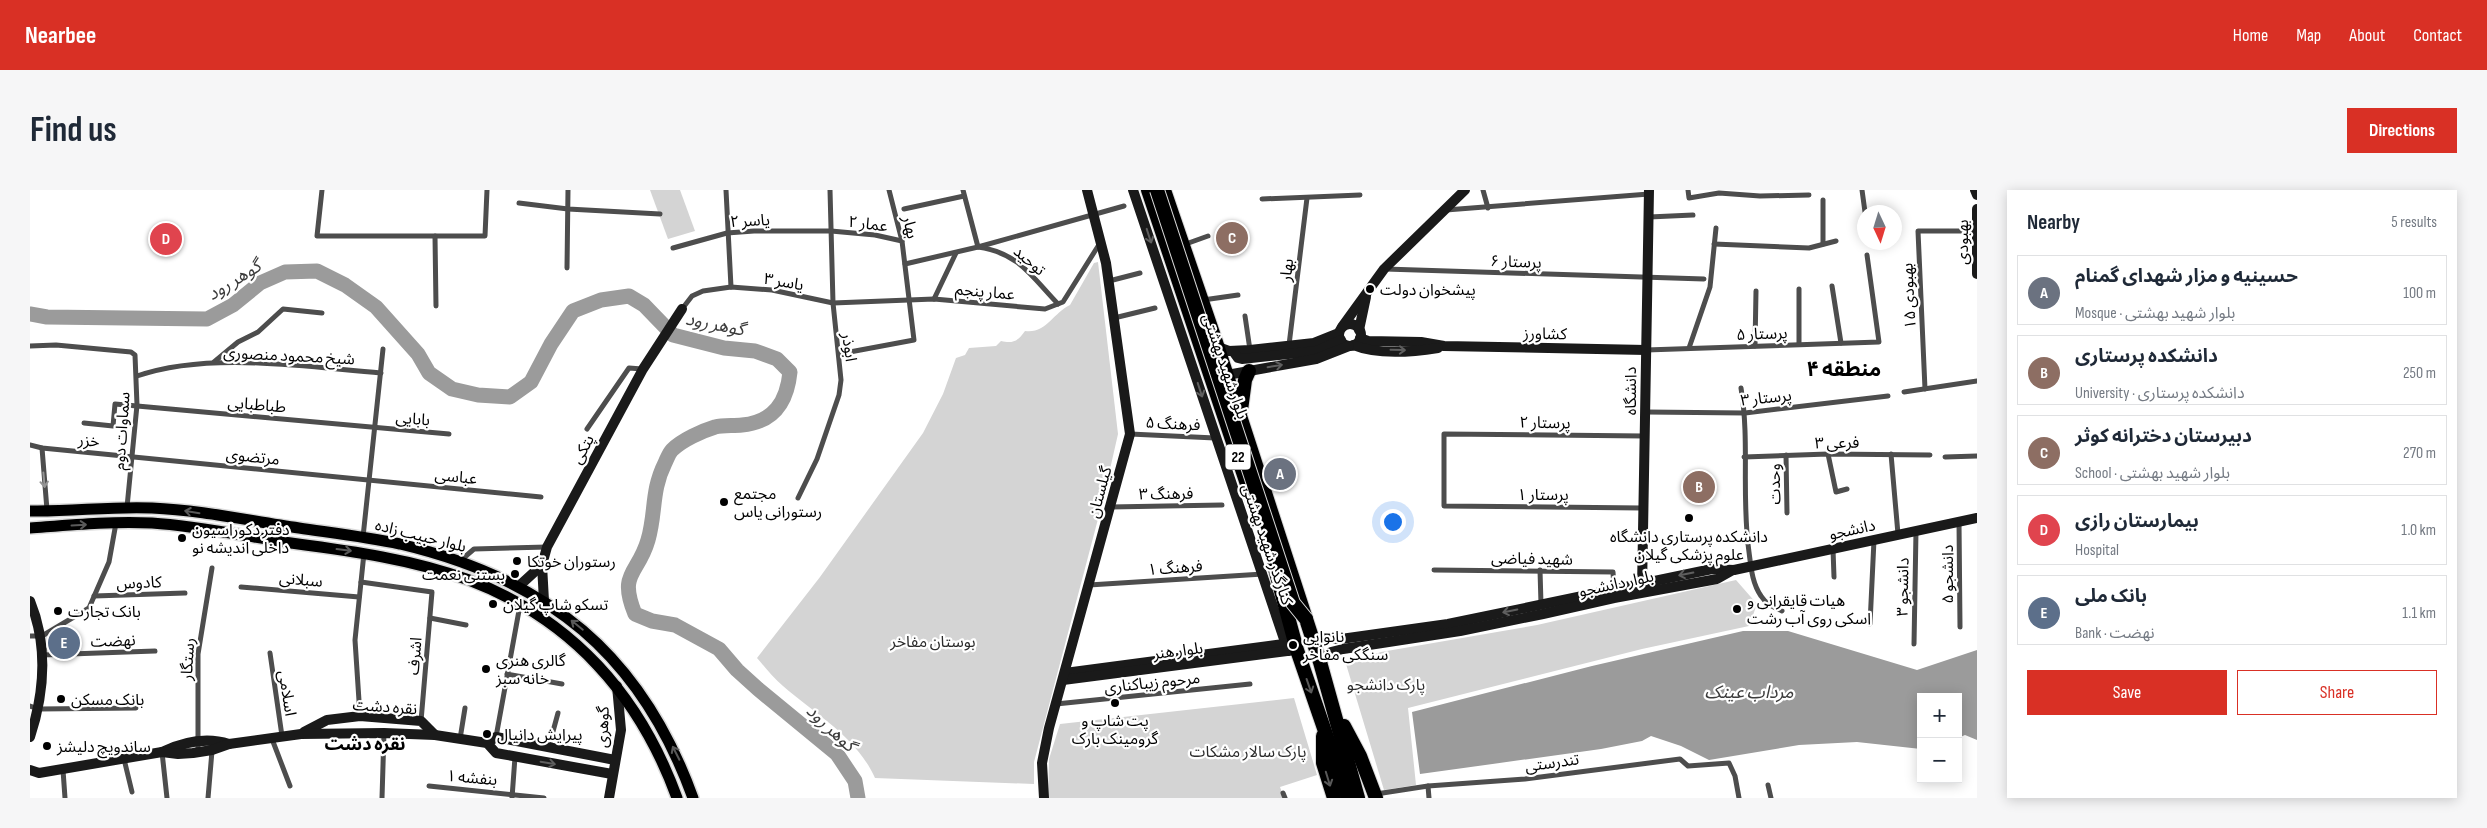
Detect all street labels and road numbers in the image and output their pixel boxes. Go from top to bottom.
street label: یاسر ۲ [730,211,771,232]
street label: عمار ۲ [847,213,889,236]
street label: بهار [897,213,921,241]
street label: بهبودی [1954,219,1973,265]
street label: توحید [1009,242,1049,280]
street label: پرستار ۶ [1490,252,1542,273]
street label: بهار [1277,258,1298,284]
street label: بهبودی ۱۵ [1898,262,1921,329]
street label: یاسر ۳ [762,270,805,295]
street label: عمار پنجم [954,280,1015,307]
street label: بلوار شهید بهشتی [1198,311,1252,422]
street label: پرستار ۵ [1736,324,1788,345]
street label: کشاورز [1522,325,1567,344]
street label: ابوذر [837,330,860,363]
street label: شیخ محمود منصوری [223,344,355,371]
street label: دانشگاه [1622,367,1641,415]
street label: پرستار ۳ [1740,386,1793,411]
street label: سماوات دوم [110,391,137,471]
street label: طباطبایی [227,393,287,418]
street label: بابایی [395,409,431,430]
street label: فرهنگ ۵ [1145,414,1201,435]
street label: پرستار ۲ [1519,414,1571,434]
street label: خزر [76,431,100,452]
street label: پتکی [568,432,599,468]
street label: فرعی ۳ [1815,434,1860,453]
road number: 22 [1226,444,1250,470]
street label: مرتضوی [225,445,281,470]
street label: وحدت [1766,463,1785,505]
street label: گیلستان [1084,464,1117,520]
street label: عباسی [434,466,478,489]
street label: کنارگذر شهید بهشتی [1237,481,1296,608]
street label: فرهنگ ۳ [1138,485,1194,504]
street label: پرستار ۱ [1517,486,1569,505]
street label: بلوار حبیب زاده [373,516,468,557]
street label: دانشجو [1827,516,1877,545]
street label: دانشجو ۵ [1939,545,1958,603]
street label: شهید فیاضی [1491,549,1573,570]
street label: فرهنگ ۱ [1147,557,1203,580]
street label: دانشجو ۳ [1893,557,1914,617]
street label: بلوار دانشجو [1577,567,1655,602]
street label: سبلانی [278,569,323,592]
street label: کادوس [116,573,162,594]
street label: نهضت [90,631,136,652]
street label: اشرف [404,636,427,676]
street label: رستگار [177,637,199,682]
street label: بلوار هنر [1151,639,1204,664]
street label: اسلامی [274,669,300,717]
street label: مرحوم زیباکناری [1103,669,1201,700]
street label: نقره دشت [352,696,418,719]
street label: گوهری [593,705,614,748]
street label: تندرستی [1524,750,1581,777]
street label: بنفشه ۱ [446,767,498,790]

